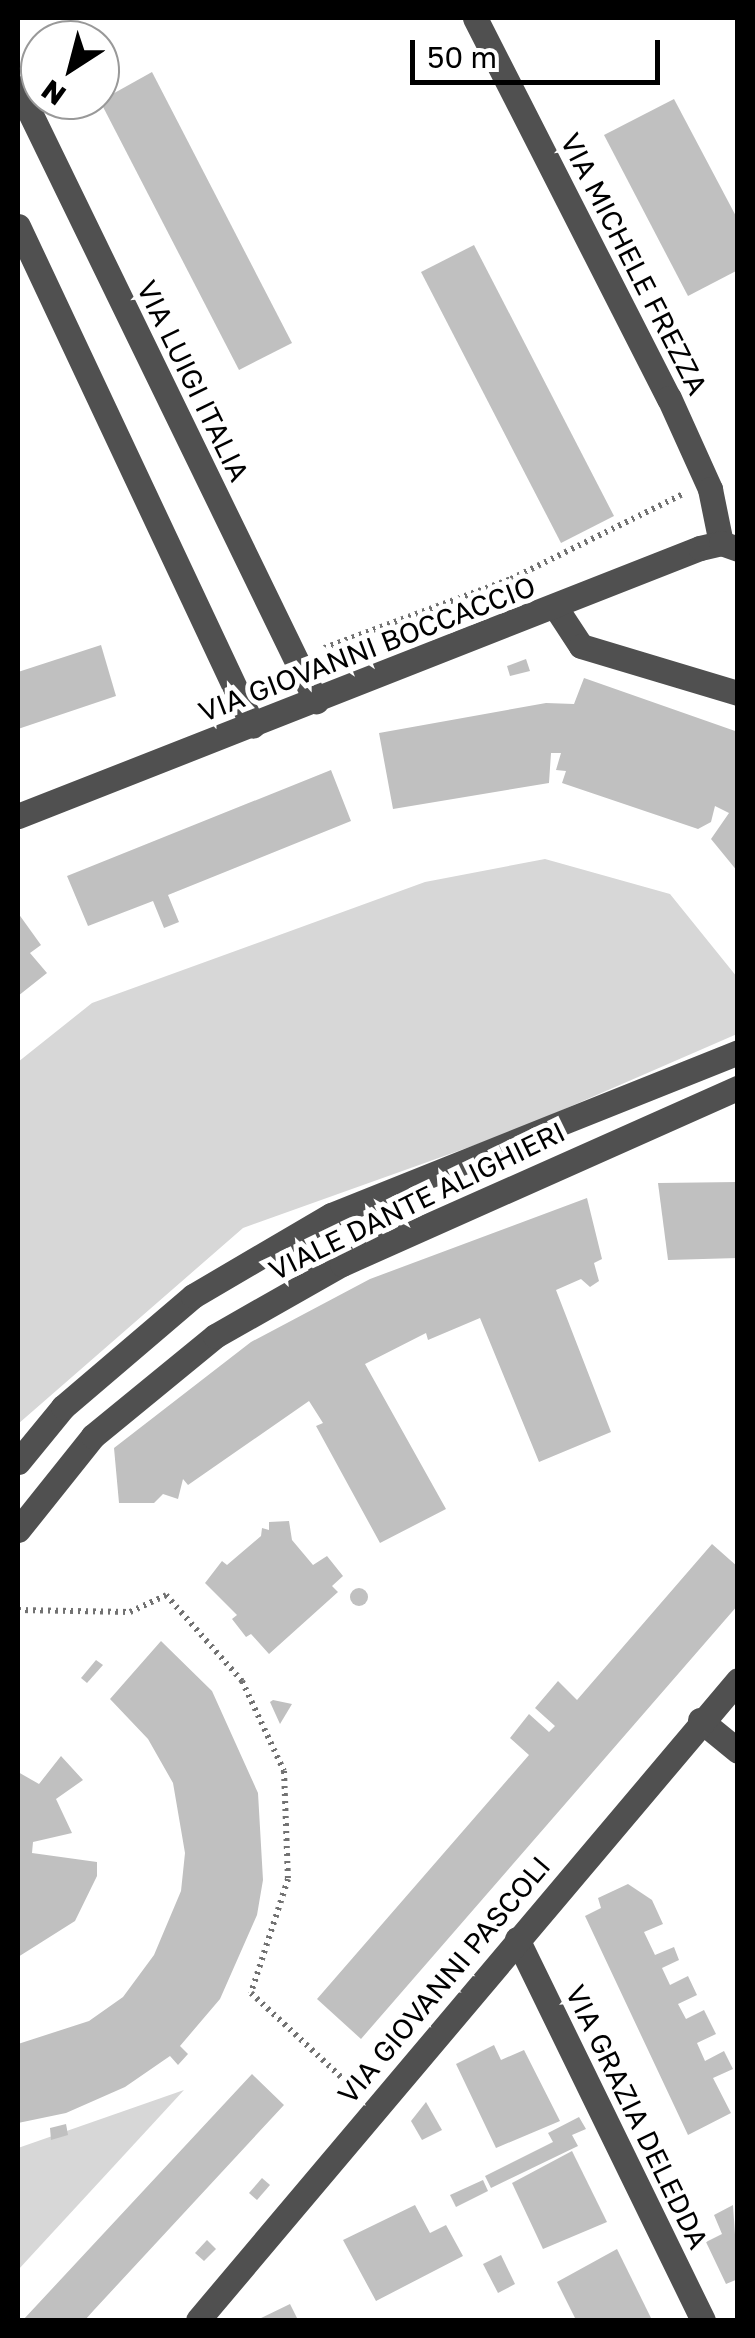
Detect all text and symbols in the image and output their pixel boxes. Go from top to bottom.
north arrow [20,20,120,120]
scale bar [415,20,665,82]
text: 50 m [427,39,497,75]
text: N [35,73,72,113]
street label: VIA MICHELE FREZZA [553,128,715,400]
street label: VIA LUIGI ITALIA [130,275,256,487]
street label: VIA GIOVANNI BOCCACCIO [194,569,540,729]
street label: VIALE DANTE ALIGHIERI [264,1115,570,1287]
street label: VIA GIOVANNI PASCOLI [331,1850,557,2110]
street label: VIA GRAZIA DELEDDA [558,1980,716,2254]

